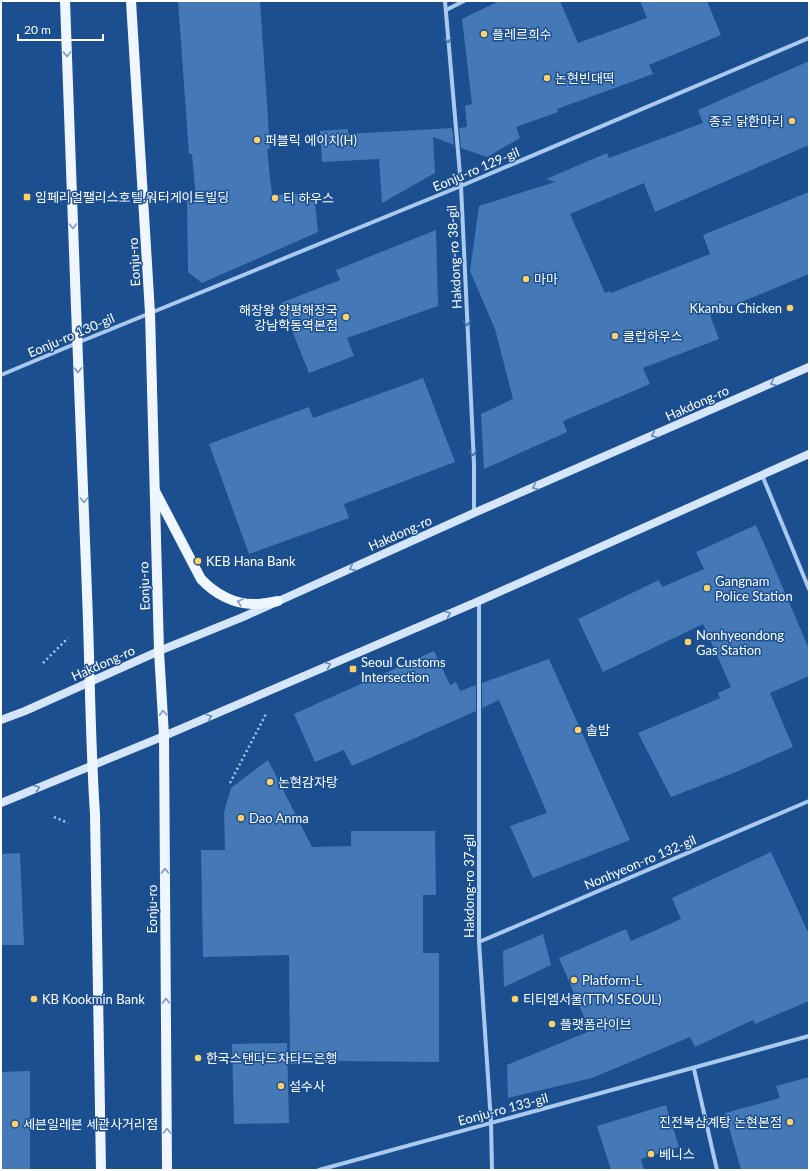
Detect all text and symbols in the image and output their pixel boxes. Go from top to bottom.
scale bar [18,16,103,42]
text: 20 m [24,22,51,37]
place label: 플레르희수 [492,26,552,42]
marker: 플레르희수 [479,29,489,39]
one-way arrow [444,37,453,43]
one-way arrow [63,51,71,57]
place label: 논현빈대떡 [555,70,615,86]
marker: 논현빈대떡 [542,73,552,83]
place label: 종로 닭한마리 [709,113,784,129]
marker: 종로 닭한마리 [787,116,797,126]
place label: 퍼블릭 에이치(H) [265,132,357,148]
marker: 퍼블릭 에이치(H) [252,135,262,145]
street label: Eonju-ro 129-gil [430,144,522,194]
place label: 임페리얼팰리스호텔.워터게이트빌딩 [35,189,229,205]
place label: 티 하우스 [283,190,334,206]
marker: 임페리얼팰리스호텔.워터게이트빌딩 [22,192,32,202]
marker: 티 하우스 [270,193,280,203]
street label: Hakdong-ro 38-gil [443,205,465,309]
one-way arrow [69,223,77,229]
street label: Eonju-ro [125,237,143,287]
place label: 마마 [534,271,558,287]
marker: 마마 [521,274,531,284]
place label: Kkanbu Chicken [690,300,782,316]
place label: 해장왕 양평해장국 강남학동역본점 [239,302,338,333]
marker: Kkanbu Chicken [785,303,795,313]
street label: Eonju-ro 130-gil [25,310,117,360]
marker: 해장왕 양평해장국 강남학동역본점 [341,312,351,322]
one-way arrow [463,320,472,326]
place label: 클럽하우스 [623,328,683,344]
marker: 클럽하우스 [610,331,620,341]
one-way arrow [74,367,82,373]
one-way arrow [770,378,778,386]
street label: Hakdong-ro [663,382,731,424]
one-way arrow [651,430,658,438]
one-way arrow [469,450,478,456]
one-way arrow [531,482,539,490]
one-way arrow [79,497,88,503]
street label: Hakdong-ro [366,512,434,554]
place label: KEB Hana Bank [206,553,296,569]
marker: KEB Hana Bank [193,556,203,566]
street label: Eonju-ro [135,561,153,611]
one-way arrow [349,563,357,571]
place label: Gangnam Police Station [715,573,793,604]
marker: Gangnam Police Station [702,583,712,593]
one-way arrow [236,598,243,607]
one-way arrow [443,611,451,619]
place label: Nonhyeondong Gas Station [696,627,784,658]
marker: Nonhyeondong Gas Station [683,637,693,647]
street label: Hakdong-ro [69,642,137,684]
place label: Seoul Customs Intersection [361,654,446,685]
one-way arrow [325,662,332,670]
marker: Seoul Customs Intersection [348,664,358,674]
one-way arrow [158,710,167,716]
one-way arrow [204,714,212,722]
place label: 솔밤 [586,722,610,738]
marker: 솔밤 [573,725,583,735]
place label: 논현감자탕 [278,774,338,790]
marker: 논현감자탕 [265,777,275,787]
one-way arrow [33,785,40,793]
place label: Dao Anma [249,810,309,826]
marker: Dao Anma [236,813,246,823]
street label: Nonhyeon-ro 132-gil [582,831,698,893]
street label: Hakdong-ro 37-gil [461,834,477,938]
one-way arrow [161,868,169,874]
street label: Eonju-ro [144,885,160,933]
place label: Platform-L [582,972,643,988]
marker: Platform-L [569,975,579,985]
place label: KB Kookmin Bank [42,991,145,1007]
place label: 티티엠서울(TTM SEOUL) [523,991,662,1007]
marker: KB Kookmin Bank [29,994,39,1004]
marker: 티티엠서울(TTM SEOUL) [510,994,520,1004]
one-way arrow [162,998,170,1004]
place label: 플랫폼라이브 [560,1016,632,1032]
marker: 플랫폼라이브 [547,1019,557,1029]
place label: 한국스탠다드차타드은행 [206,1050,338,1066]
marker: 한국스탠다드차타드은행 [193,1053,203,1063]
place label: 설수사 [289,1078,325,1094]
marker: 설수사 [276,1081,286,1091]
street label: Eonju-ro 133-gil [456,1089,550,1129]
place label: 진전복삼계탕 논현본점 [659,1114,782,1130]
place label: 세븐일레븐 세관사거리점 [23,1116,158,1132]
marker: 진전복삼계탕 논현본점 [785,1117,795,1127]
marker: 세븐일레븐 세관사거리점 [10,1119,20,1129]
one-way arrow [163,1128,171,1134]
place label: 베니스 [659,1146,695,1162]
marker: 베니스 [646,1149,656,1159]

